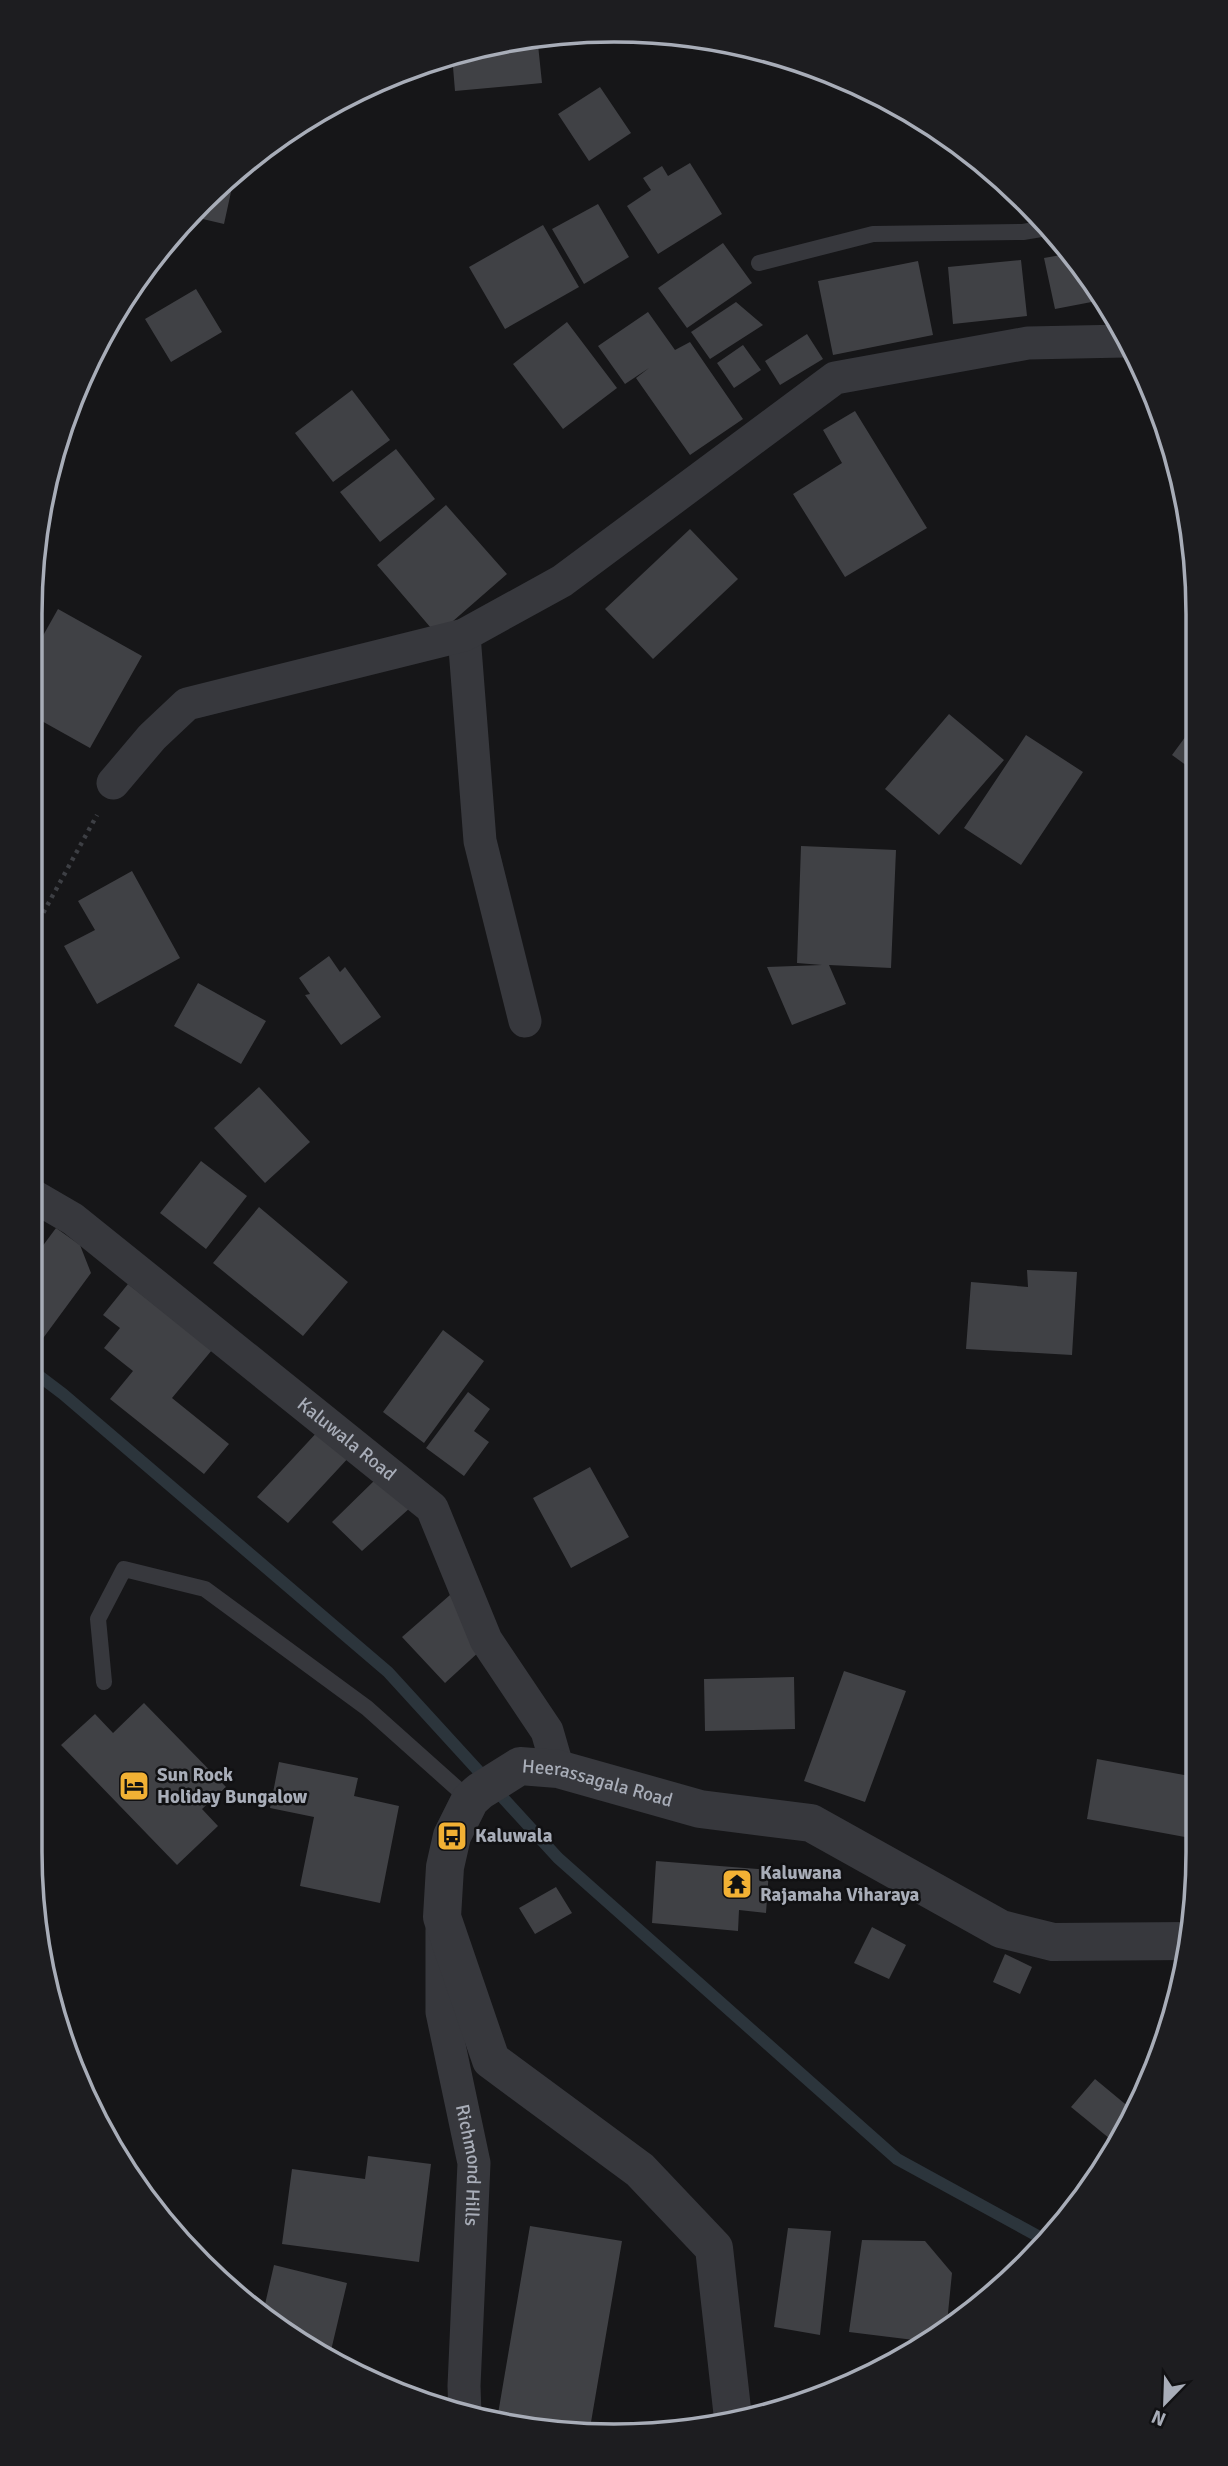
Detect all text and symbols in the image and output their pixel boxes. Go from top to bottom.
street label: Kaluwala Road [292,1392,401,1486]
street label: Heerassagala Road [521,1754,675,1813]
place label: Sun Rock Holiday Bungalow [157,1763,308,1809]
hotel icon: Sun Rock Holiday Bungalow [117,1769,151,1803]
bus stop icon: Kaluwala [435,1819,469,1853]
place label: Kaluwala [475,1824,553,1848]
place label: Kaluwana Rajamaha Viharaya [760,1861,920,1907]
temple icon: Kaluwana Rajamaha Viharaya [720,1867,754,1901]
street label: Richmond Hills [450,2102,486,2227]
north arrow [1130,2368,1200,2438]
text: N [1148,2404,1170,2431]

